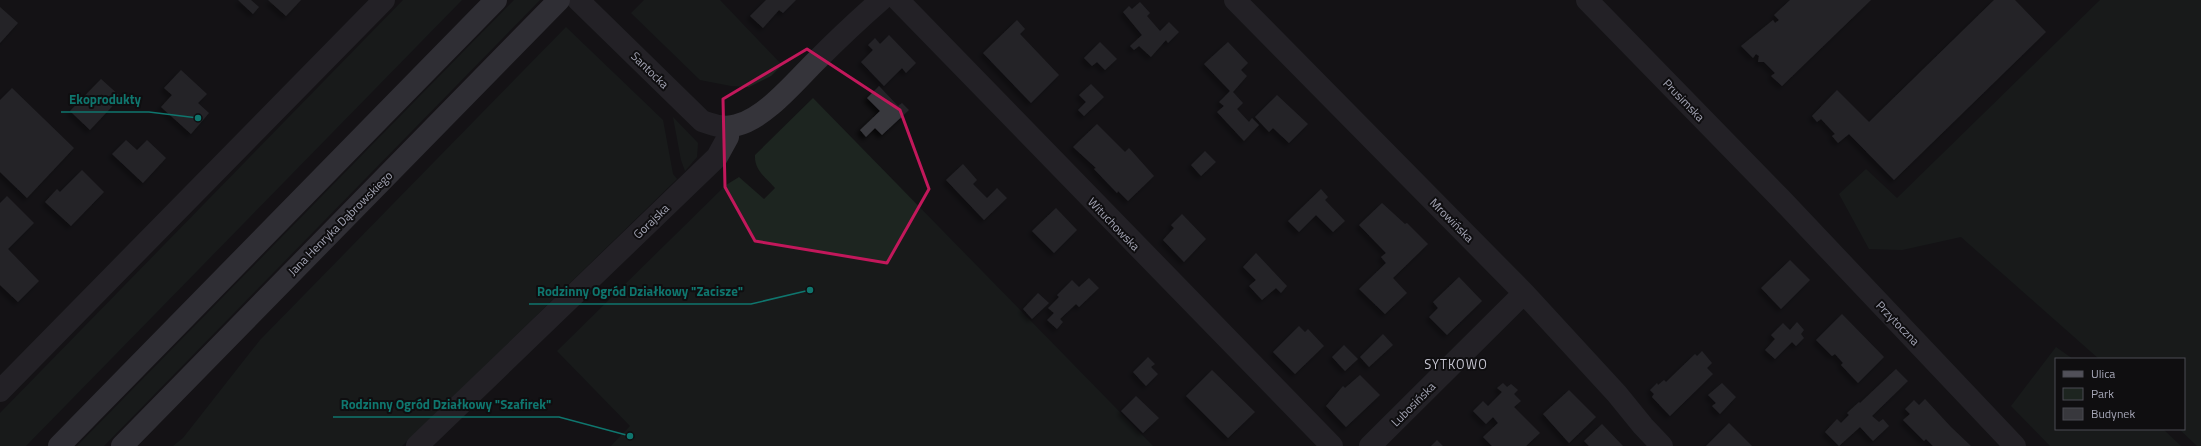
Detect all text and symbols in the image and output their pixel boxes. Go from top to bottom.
street label: Santocka [627,47,673,93]
street label: Prusimska [1659,74,1709,126]
callout: Ekoprodukty [61,87,149,112]
text: Ekoprodukty [69,89,141,109]
street label: Jana Henryka Dąbrowskiego [283,166,397,280]
street label: Wituchowska [1083,193,1145,255]
street label: Mrowińska [1426,194,1478,246]
street label: Gorajska [629,199,673,243]
callout: Rodzinny Ogród Działkowy "Zacisze" [529,279,751,304]
text: Rodzinny Ogród Działkowy "Zacisze" [537,281,743,301]
street label: Przytoczna [1872,296,1924,350]
district label: SYTKOWO [1424,354,1488,374]
legend [2055,358,2185,430]
text: Ulica [2091,364,2115,383]
street label: Lubosińska [1386,377,1440,431]
text: Park [2091,384,2114,403]
callout: Rodzinny Ogród Działkowy "Szafirek" [333,392,559,417]
text: Rodzinny Ogród Działkowy "Szafirek" [341,394,551,414]
text: Budynek [2091,404,2135,423]

